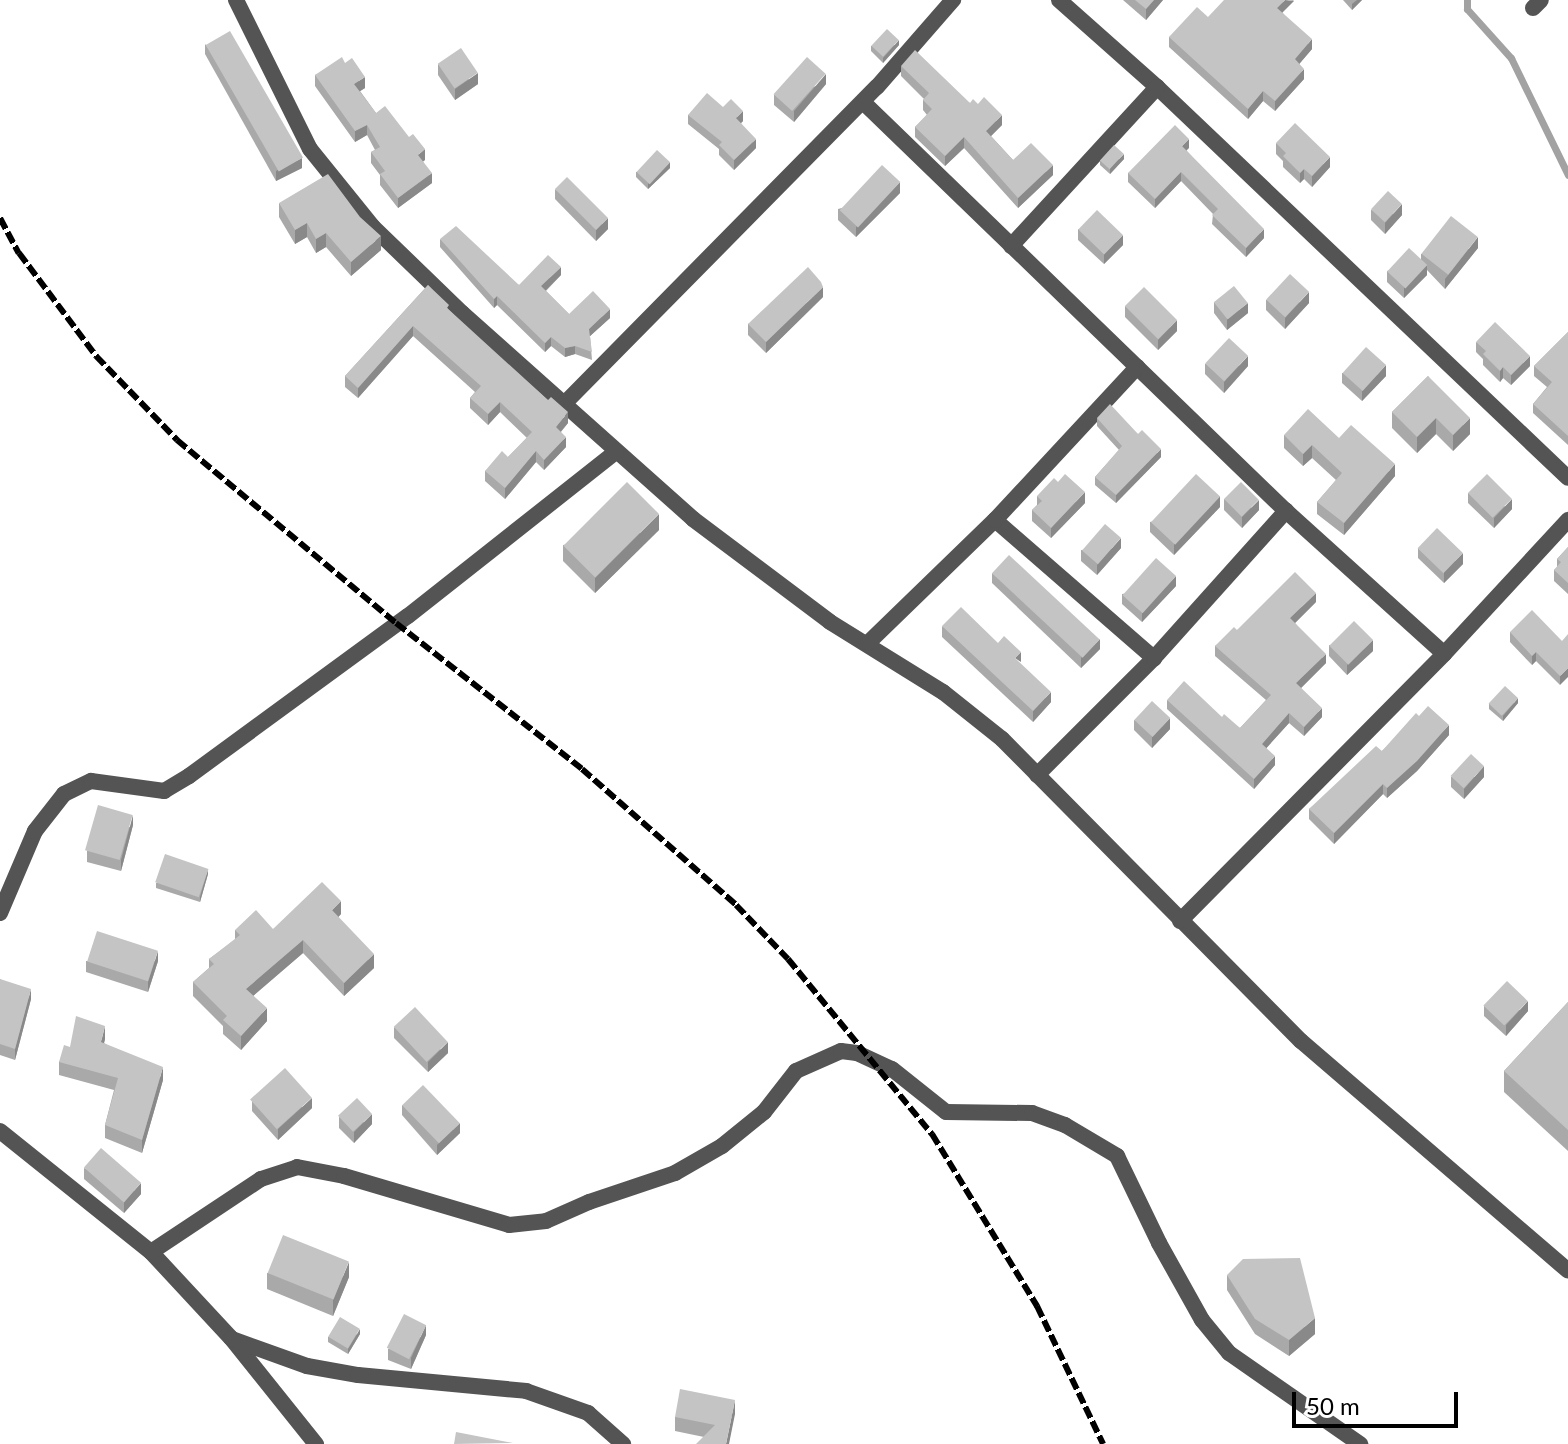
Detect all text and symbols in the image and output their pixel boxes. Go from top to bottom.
scale bar [1296,1376,1462,1426]
text: 50 m [1306,1391,1360,1420]

